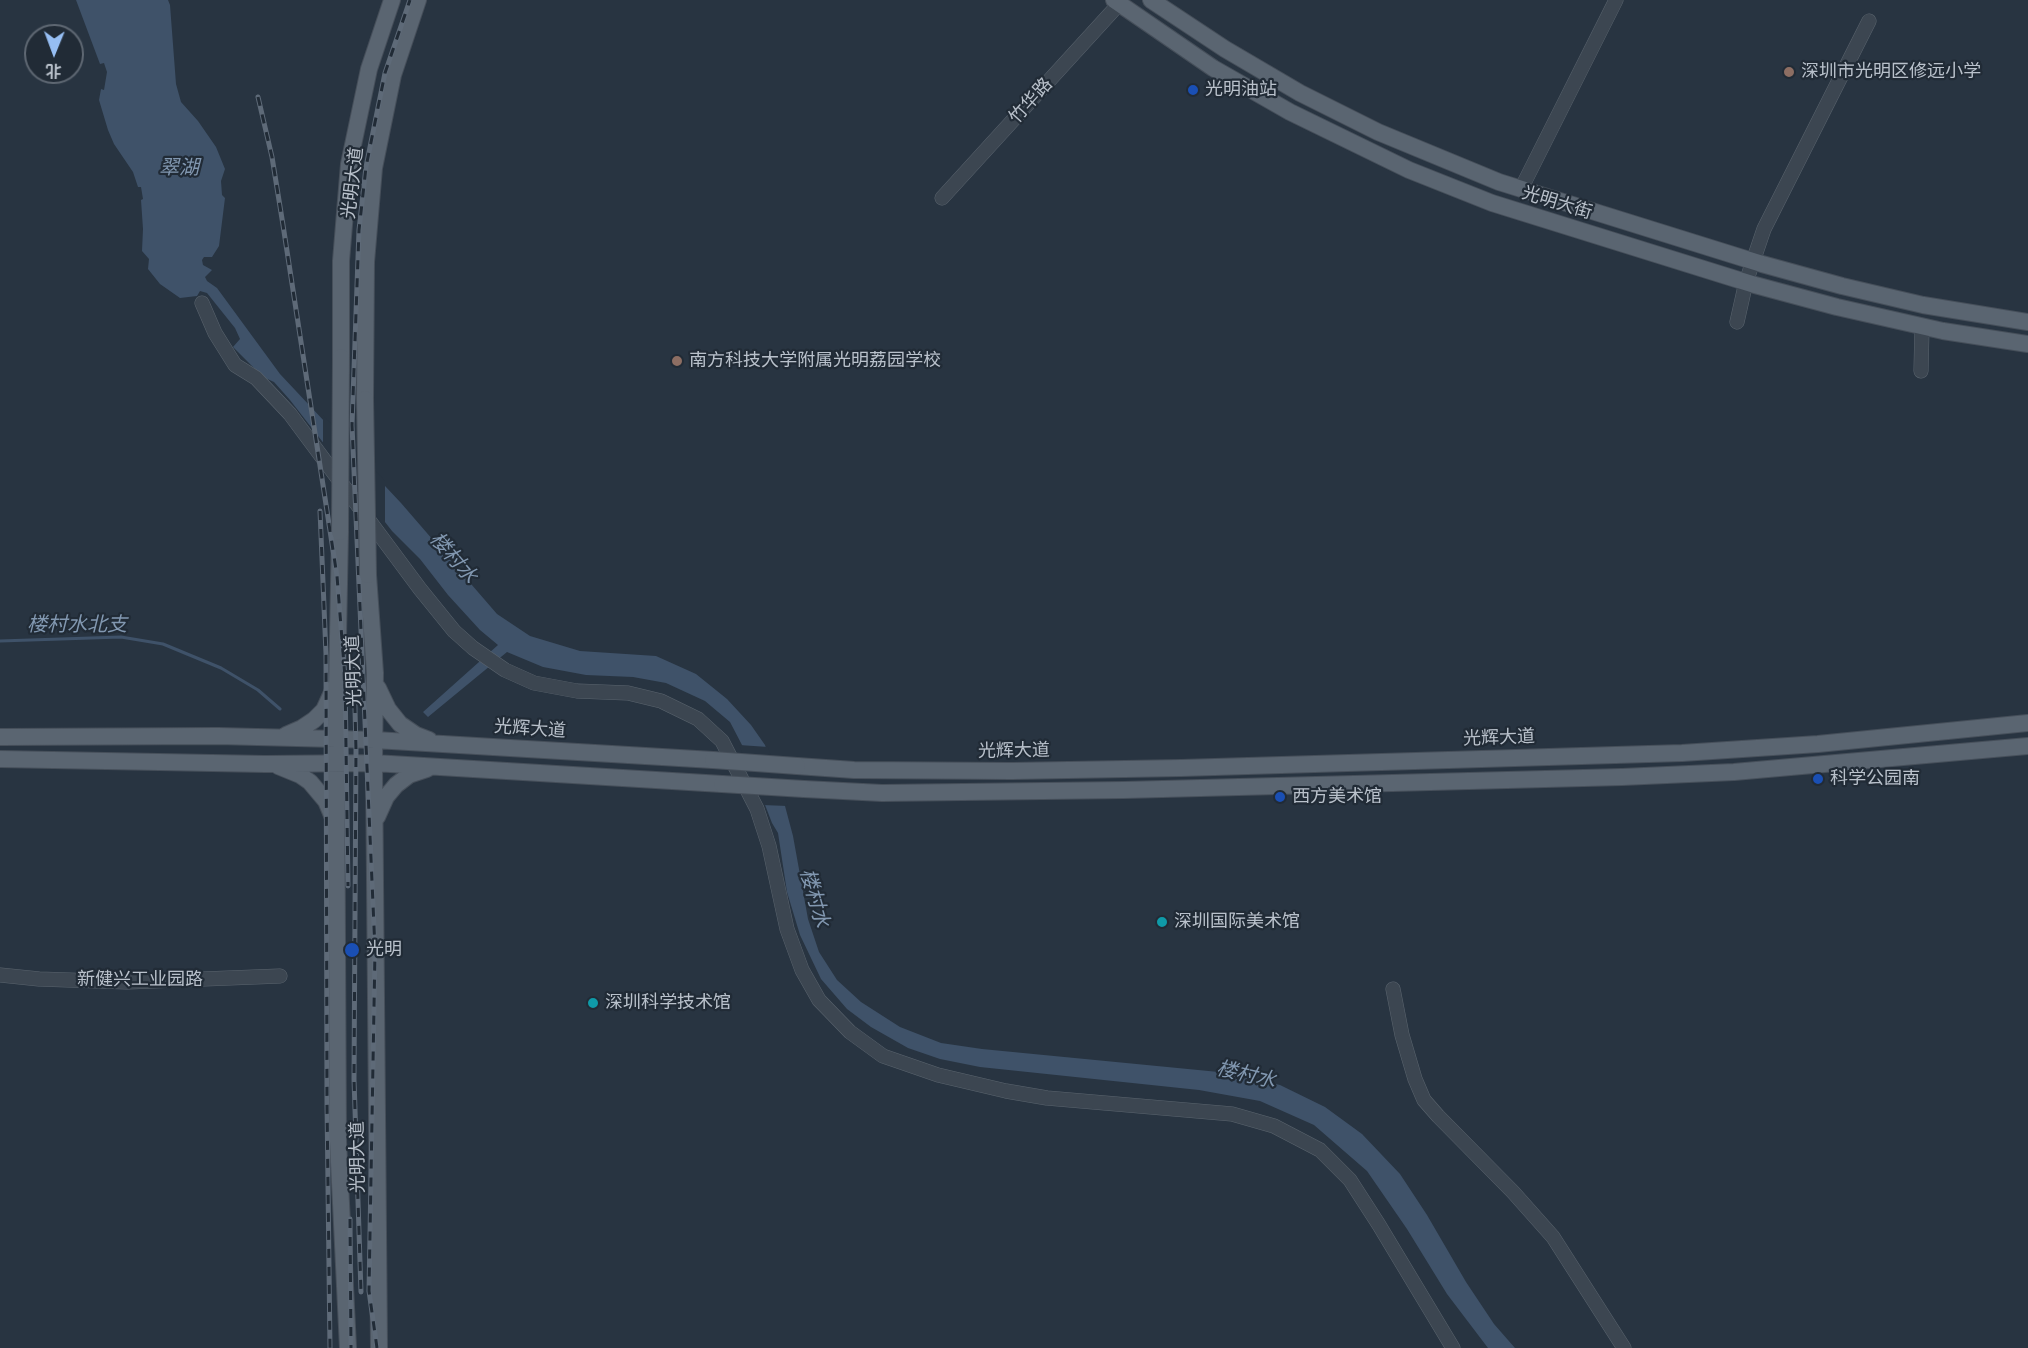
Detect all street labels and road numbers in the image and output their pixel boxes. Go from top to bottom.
street label: 竹华路 [1005,74,1057,128]
street label: 光明大道 [338,146,368,220]
street label: 光明大街 [1519,182,1595,224]
street label: 光明大道 [342,635,366,707]
street label: 光辉大道 [493,716,567,742]
street label: 光辉大道 [1463,726,1535,750]
street label: 光辉大道 [978,740,1050,762]
street label: 新健兴工业园路 [77,969,203,991]
street label: 光明大道 [347,1121,369,1193]

